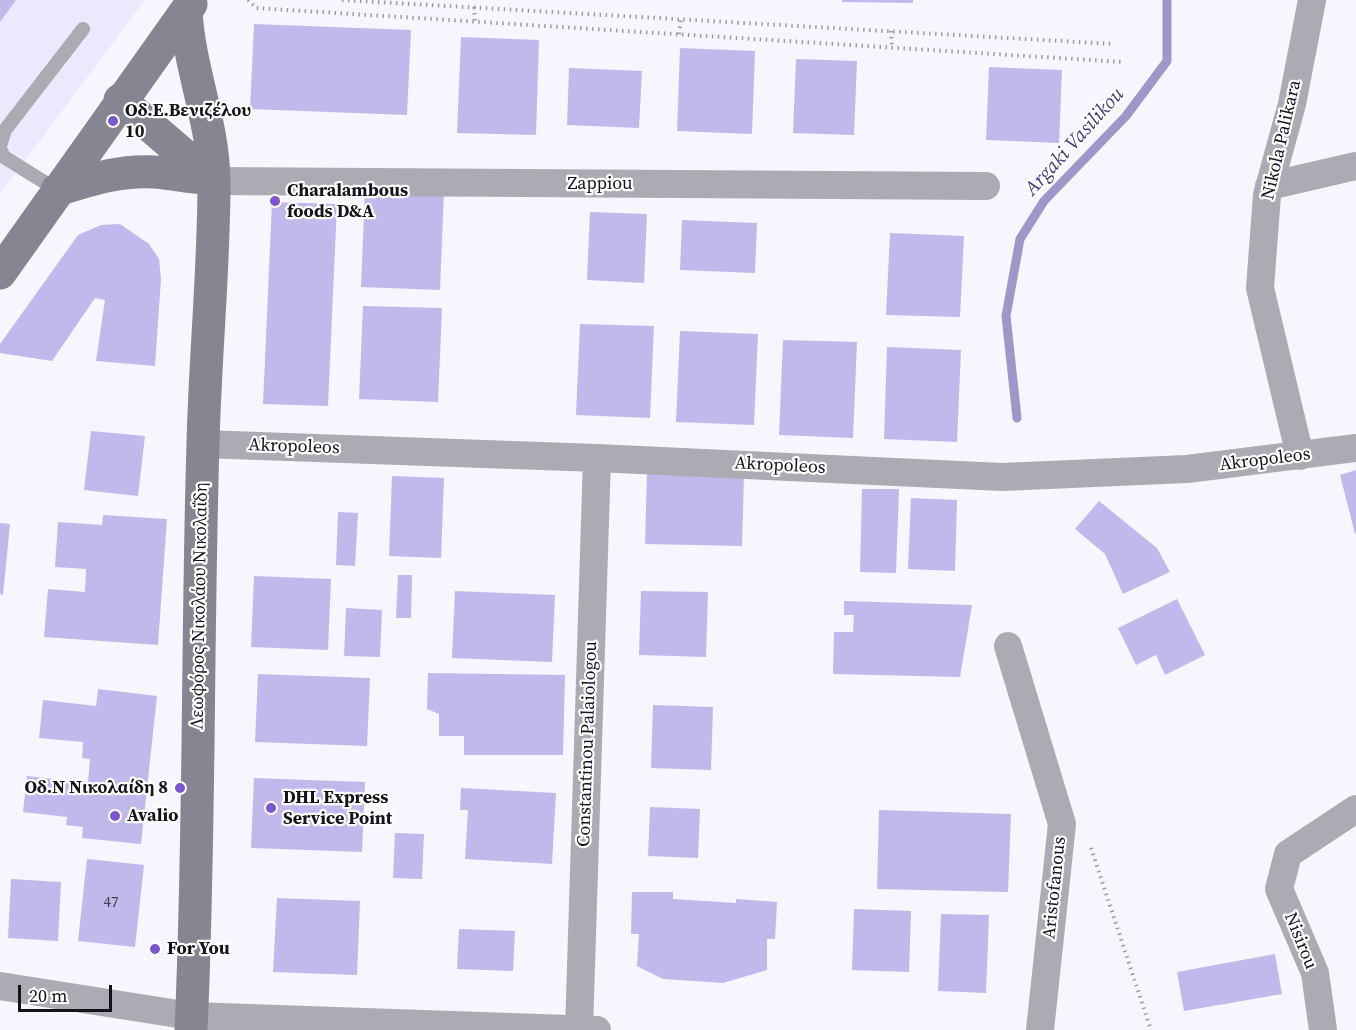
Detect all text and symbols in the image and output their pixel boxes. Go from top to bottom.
street label: Nikola Palikara [1258,78,1306,202]
water label: Argaki Vasilikou [1020,83,1130,201]
place label: Οδ.Ε.Βενιζέλου 10 [125,100,251,142]
marker: Οδ.Ε.Βενιζέλου 10 [106,114,120,128]
street label: Zappiou [567,173,633,195]
place label: Charalambous foods D&A [287,180,408,222]
marker: Charalambous foods D&A [268,194,282,208]
street label: Akropoleos [248,435,340,459]
street label: Akropoleos [1218,444,1312,476]
street label: Akropoleos [734,453,826,479]
street label: Λεωφόρος Νικολάου Νικολαΐδη [187,482,213,730]
street label: Constantinou Palaiologou [574,641,602,847]
place label: Οδ.Ν Νικολαίδη 8 [24,777,168,799]
marker: Οδ.Ν Νικολαίδη 8 [173,781,187,795]
place label: DHL Express Service Point [283,787,392,830]
marker: DHL Express Service Point [264,801,278,815]
place label: Avalio [127,805,178,827]
marker: Avalio [108,809,122,823]
street label: Aristofanous [1039,836,1071,940]
house number: 47 [104,894,118,912]
street label: Nisirou [1279,909,1321,973]
place label: For You [167,938,230,960]
marker: For You [148,942,162,956]
scale bar [21,973,116,1011]
text: 20 m [29,983,67,1008]

